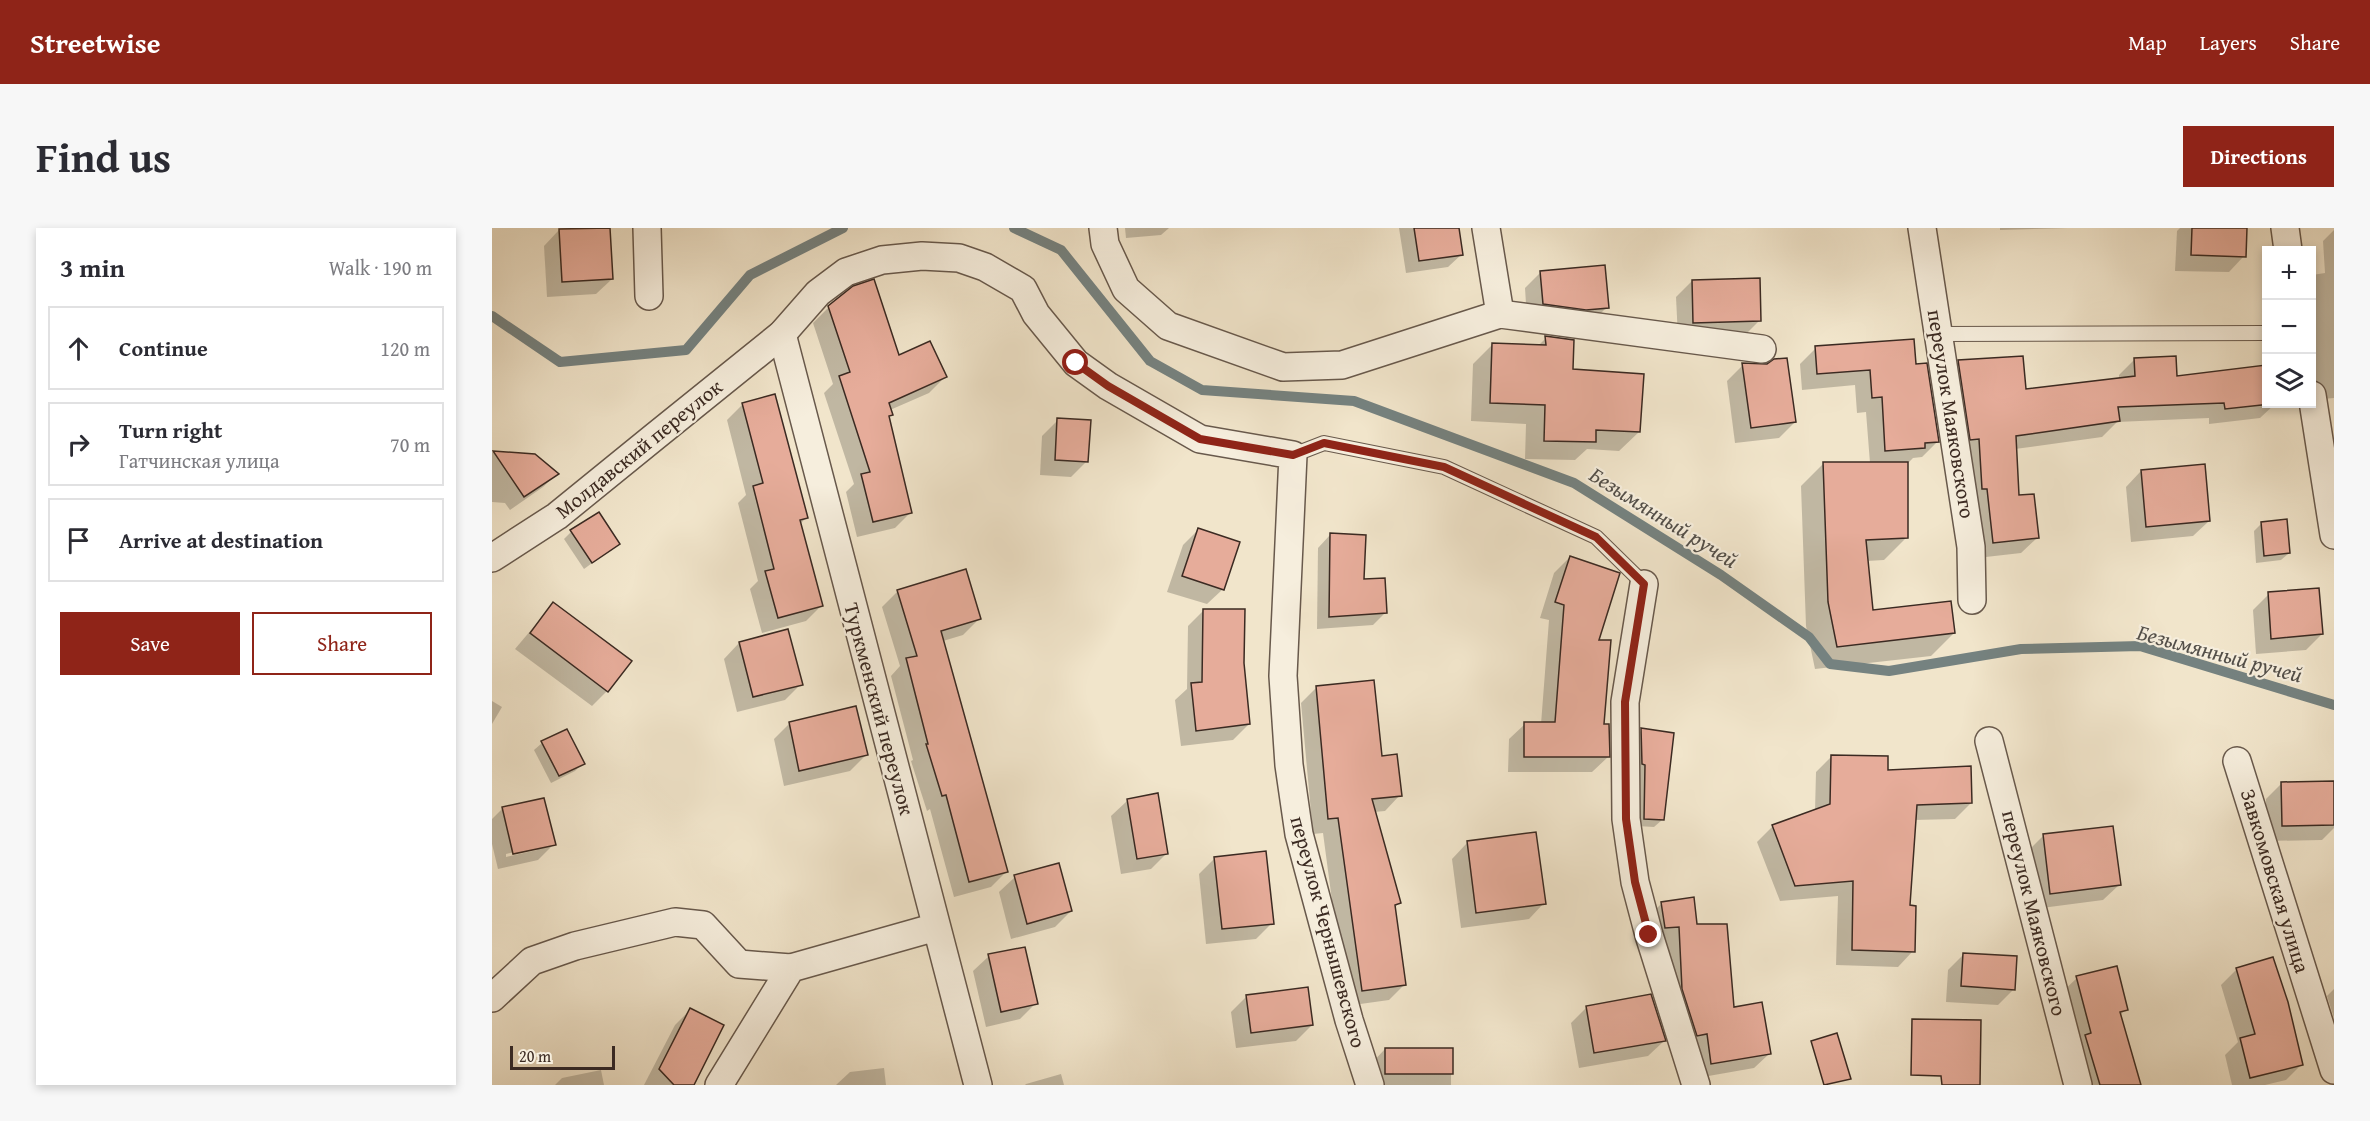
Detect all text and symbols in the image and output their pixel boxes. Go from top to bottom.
text: Streetwise [30,22,160,63]
text: Map [2128,27,2167,58]
text: Layers [2200,27,2257,58]
text: Share [2290,27,2340,58]
text: Find us [36,126,171,187]
button: Directions [2183,126,2334,187]
map controls [2262,246,2316,408]
button: + [2262,246,2316,300]
text: 3 min [60,248,125,287]
text: Walk · 190 m [329,253,432,282]
button: − [2262,300,2316,354]
street label: переулок Маяковского [1920,307,1983,521]
icon: ahead [62,332,95,365]
text: Continue [119,332,208,364]
text: 120 m [380,334,430,363]
route start [1062,349,1088,375]
button: layers [2262,354,2316,408]
street label: Молдавский переулок [548,371,729,526]
text: Turn right [119,414,222,446]
icon: right [62,428,95,461]
text: 70 m [390,430,430,459]
text: Гатчинская улица [119,446,279,475]
water label: Безымянный ручей [1583,458,1745,576]
icon: arrive [62,524,95,557]
text: Arrive at destination [119,524,323,556]
street label: Туркменский переулок [836,599,923,818]
button: Save [60,612,240,675]
button: Share [252,612,432,675]
water label: Безымянный ручей [2134,616,2306,690]
street label: Завкомовская улица [2233,785,2318,977]
street label: переулок Маяковского [1994,807,2075,1019]
street label: переулок Чернышевского [1283,812,1374,1051]
route end [1635,921,1661,947]
scale bar [510,1043,615,1070]
text: 20 m [519,1044,551,1068]

